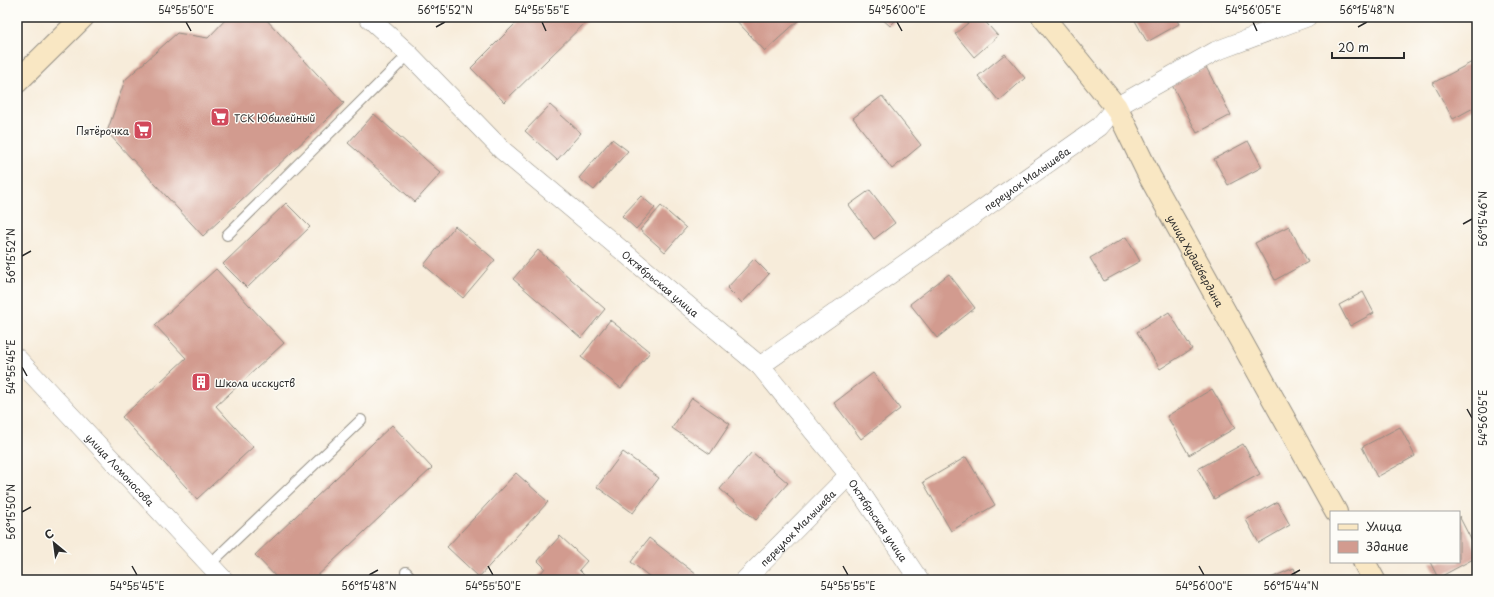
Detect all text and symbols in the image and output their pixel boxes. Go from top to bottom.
text: 54°55'50"E [158,2,214,17]
text: 56°15'52"N [417,2,473,17]
text: 54°55'55"E [514,2,570,17]
text: 54°56'00"E [868,2,926,17]
text: 54°56'05"E [1225,2,1281,17]
text: 56°15'48"N [1339,2,1395,17]
scale bar [1332,34,1404,60]
text: 20 m [1338,38,1369,56]
supermarket icon: ТСК Юбилейный [209,106,231,128]
place label: ТСК Юбилейный [234,110,316,125]
supermarket icon: Пятёрочка [132,119,154,141]
place label: Пятёрочка [76,123,130,138]
street label: переулок Малышева [980,142,1073,214]
text: 56°15'46"N [1475,191,1490,247]
street label: улица Худайбердина [1165,211,1228,310]
text: 56°15'52"N [3,228,18,284]
street label: Октябрьская улица [619,246,703,320]
text: 54°55'45"E [3,339,18,395]
building icon: Школа исскуств [190,371,212,393]
place label: Школа исскуств [215,375,295,391]
text: 54°56'05"E [1475,390,1490,446]
street label: улица Ломоносова [83,430,159,509]
street label: Октябрьская улица [846,476,912,565]
text: 56°15'50"N [3,484,18,540]
street label: переулок Малышева [756,485,839,569]
legend [1330,511,1460,563]
text: Улица [1366,517,1402,535]
north arrow [34,523,74,563]
text: С [41,524,57,543]
text: Здание [1366,537,1408,555]
text: 54°55'45"E [109,578,165,593]
text: 56°15'48"N [341,578,397,593]
text: 54°55'50"E [465,578,521,593]
text: 54°55'55"E [820,578,876,593]
text: 54°56'00"E [1175,578,1233,593]
text: 56°15'44"N [1263,578,1319,593]

